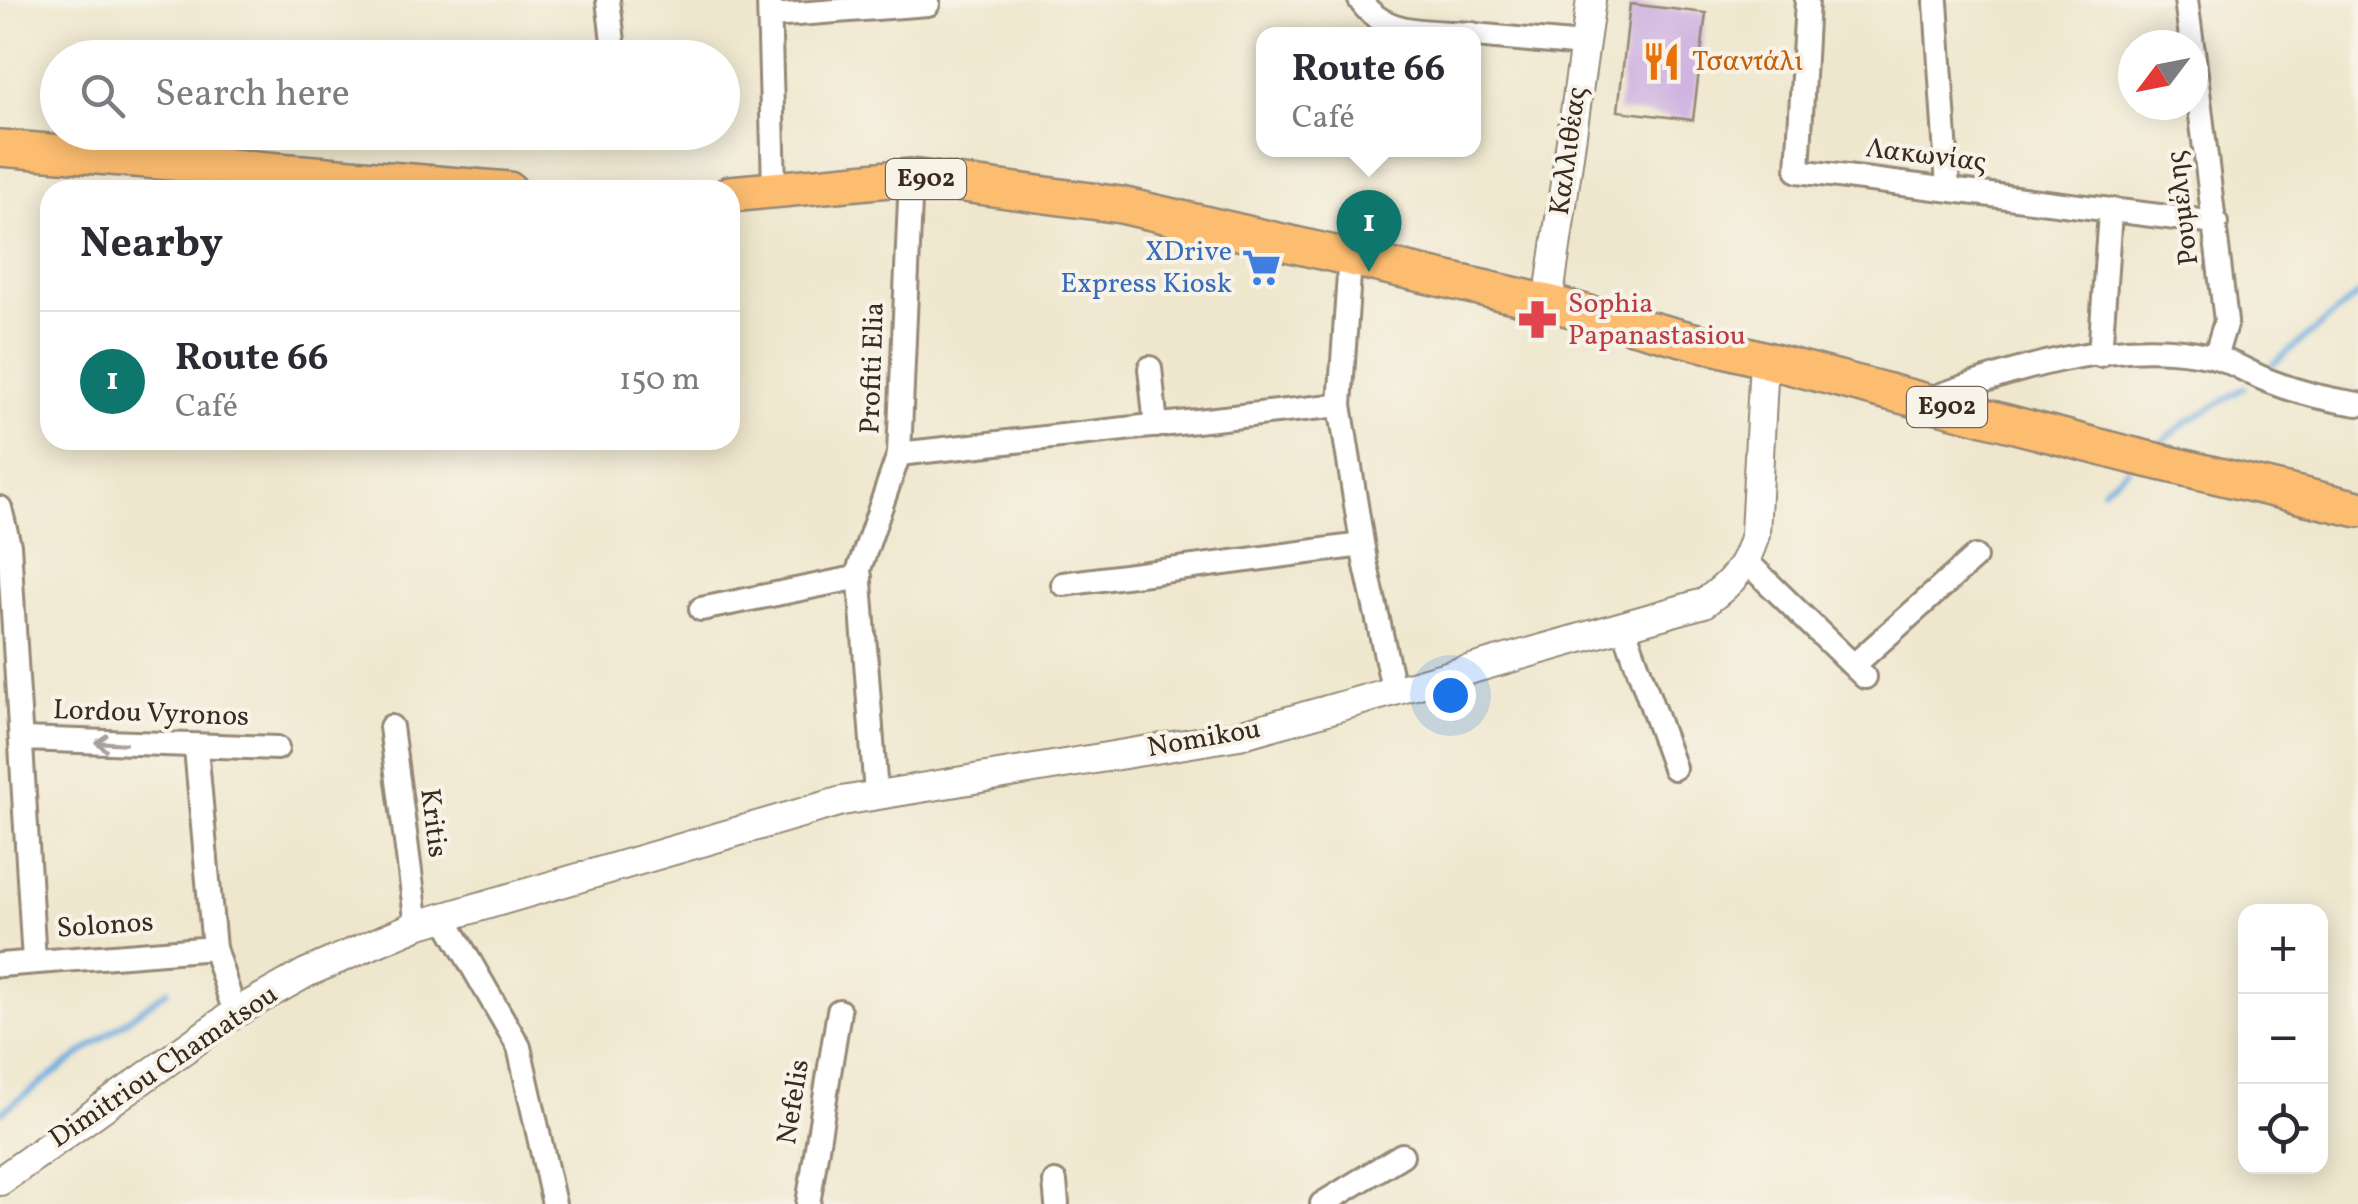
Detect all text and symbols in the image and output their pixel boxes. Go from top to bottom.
popup [1256,27,1481,157]
north arrow [2118,30,2208,120]
search box [40,40,740,150]
restaurant icon: Τσαντάλι [1641,41,1683,83]
place label: Τσαντάλι [1692,43,1803,82]
text: Route 66 [1292,44,1445,97]
icon: search [75,68,130,123]
text: Search here [155,69,350,122]
street label: Καλλιθέας [1541,84,1597,218]
text: Café [1292,97,1355,141]
street label: Λακωνίας [1863,129,1989,183]
street label: Ρουμέλης [2157,148,2209,268]
road number: E902 [886,159,966,199]
pin: 1 [1336,190,1402,272]
text: Nearby [80,216,223,275]
place label: XDrive Express Kiosk [1060,233,1232,304]
supermarket icon: XDrive Express Kiosk [1241,247,1283,289]
place label: Sophia Papanastasiou [1568,285,1746,356]
pharmacy icon: Sophia Papanastasiou [1517,299,1559,341]
street label: Profiti Elia [851,301,895,435]
text: Route 66 [175,333,329,386]
text: 1 [106,359,119,403]
text: 150 m [619,359,700,403]
text: Café [175,386,238,430]
road number: E902 [1907,387,1987,427]
your location [1425,670,1476,721]
street label: Lordou Vyronos [52,691,250,737]
street label: Nomikou [1144,710,1264,768]
one-way arrow [94,734,126,753]
street label: Kritis [409,786,457,860]
street label: Solonos [55,903,155,949]
map controls [2238,904,2328,1174]
button: + [2238,904,2328,994]
street label: Dimitriou Chamatsou [42,976,286,1158]
button: − [2238,994,2328,1084]
street label: Nefelis [768,1057,820,1147]
button: locate [2238,1084,2328,1174]

